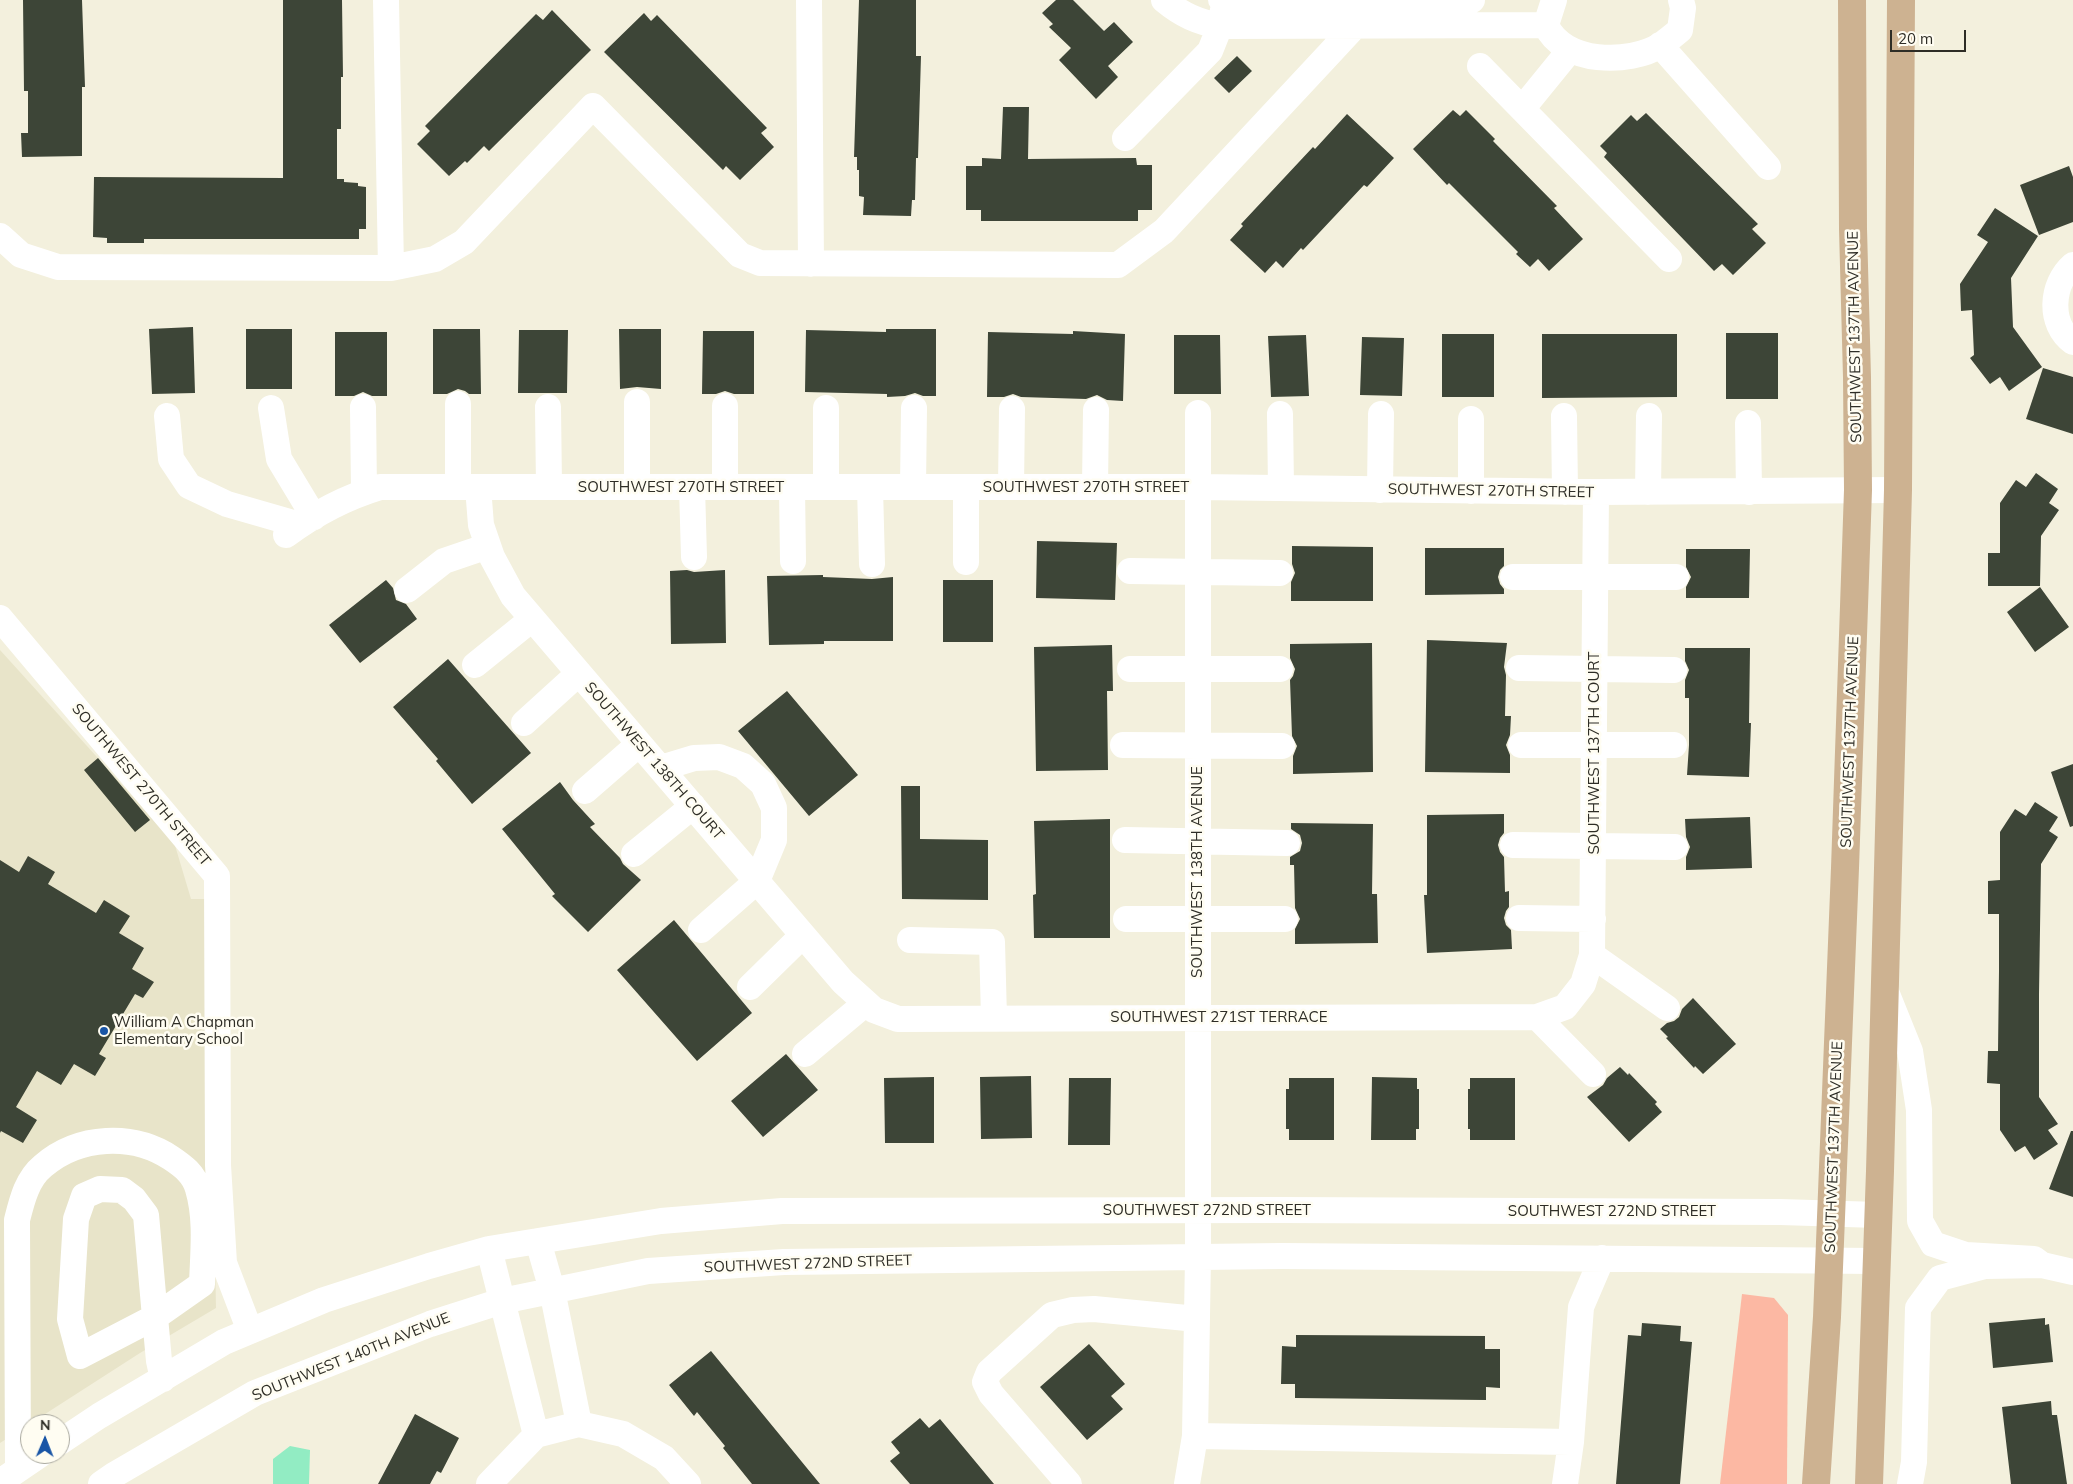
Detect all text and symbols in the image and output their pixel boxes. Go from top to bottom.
scale bar [1893,20,1969,52]
text: 20 m [1898,29,1933,48]
street label: SOUTHWEST 137TH AVENUE [1844,231,1866,443]
street label: SOUTHWEST 270TH STREET [578,478,784,496]
street label: SOUTHWEST 270TH STREET [983,478,1189,496]
street label: SOUTHWEST 270TH STREET [1388,480,1594,502]
street label: SOUTHWEST 137TH AVENUE [1837,636,1863,848]
street label: SOUTHWEST 137TH COURT [1585,652,1603,854]
street label: SOUTHWEST 138TH COURT [581,679,727,843]
street label: SOUTHWEST 270TH STREET [68,700,214,870]
street label: SOUTHWEST 138TH AVENUE [1188,766,1206,978]
street label: SOUTHWEST 271ST TERRACE [1110,1008,1328,1026]
place label: William A Chapman Elementary School [114,1013,254,1048]
marker: William A Chapman Elementary School [98,1025,110,1037]
street label: SOUTHWEST 137TH AVENUE [1821,1041,1847,1253]
street label: SOUTHWEST 272ND STREET [1103,1201,1311,1219]
street label: SOUTHWEST 272ND STREET [1508,1202,1716,1220]
street label: SOUTHWEST 272ND STREET [704,1251,912,1277]
street label: SOUTHWEST 140TH AVENUE [249,1309,453,1405]
north arrow [20,1414,70,1464]
text: N [40,1416,51,1434]

